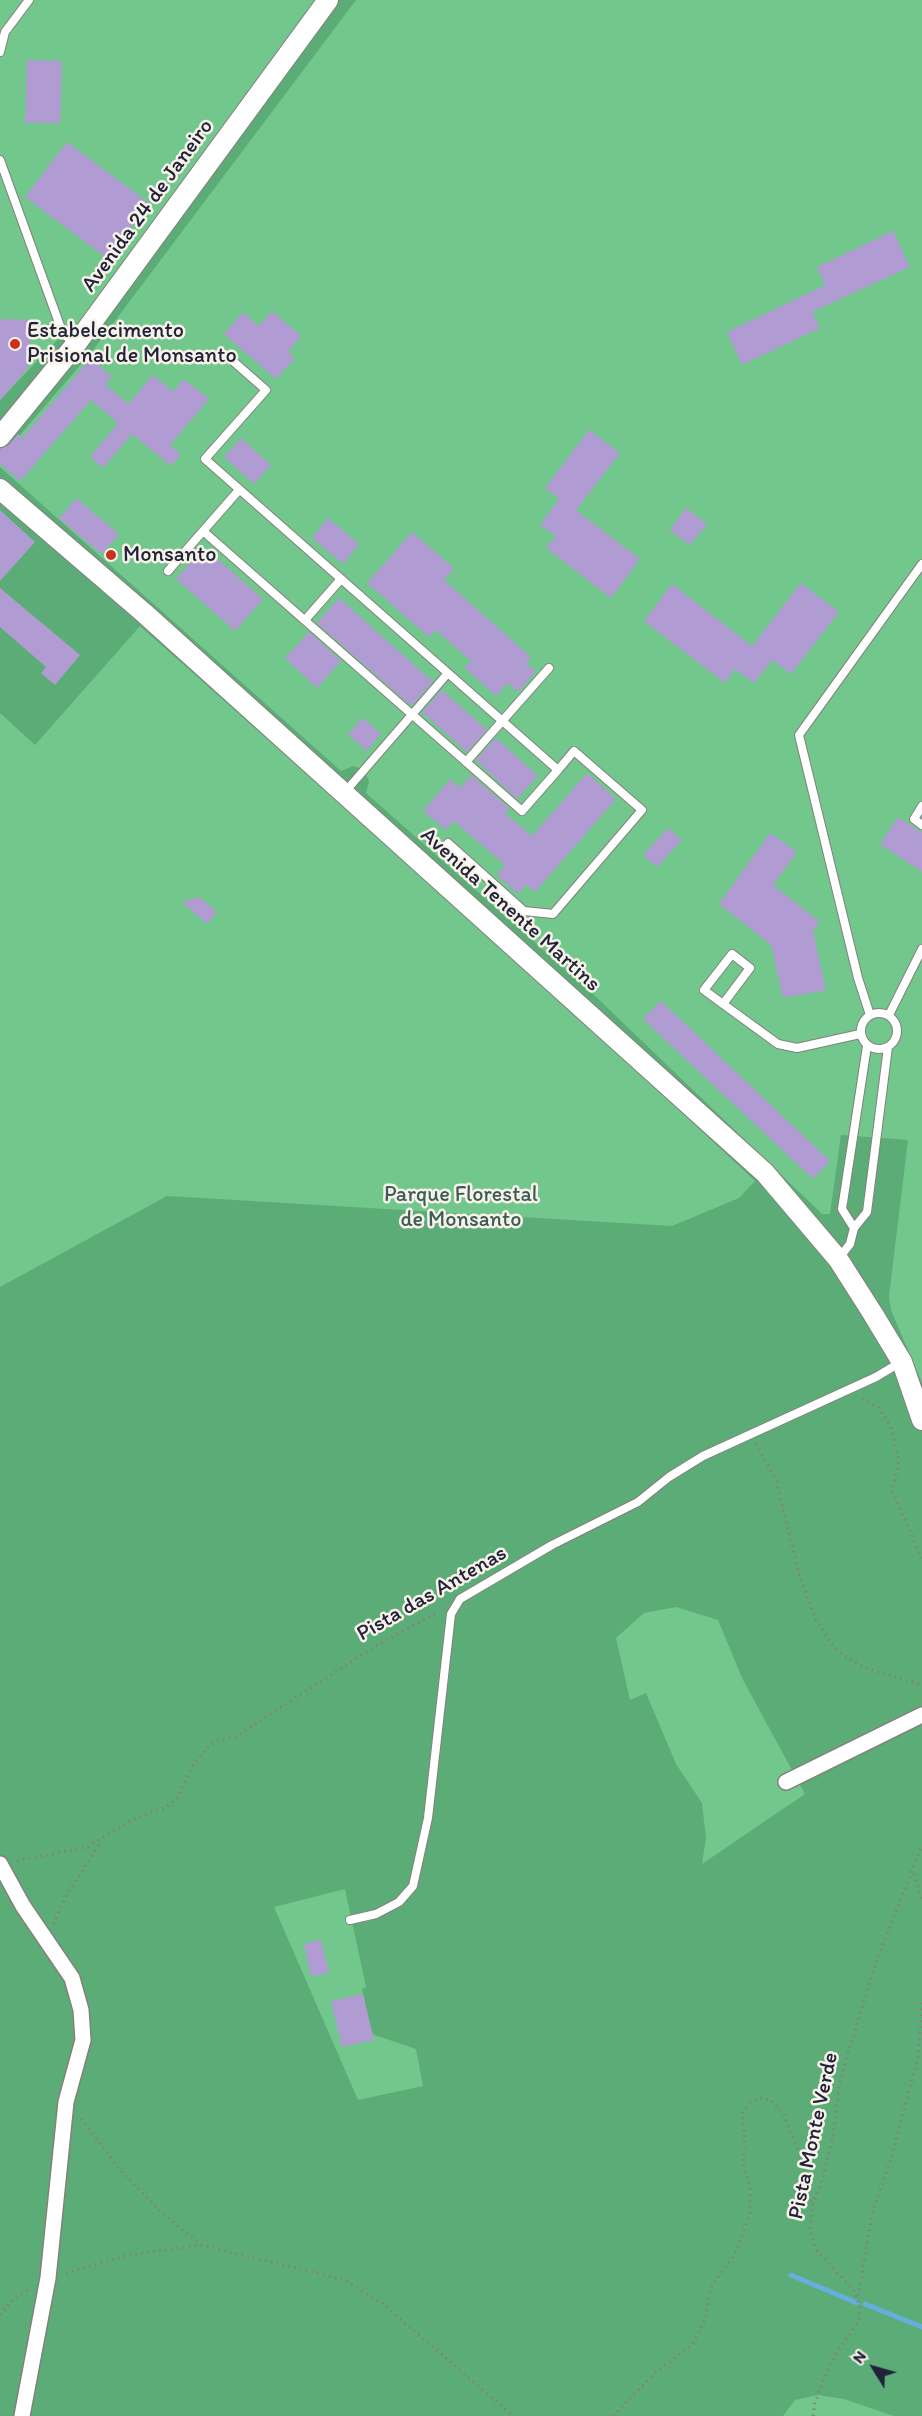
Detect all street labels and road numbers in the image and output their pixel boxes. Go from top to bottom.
street label: Avenida 24 de Janeiro [76,114,220,298]
street label: Avenida Tenente Martins [415,822,605,998]
street label: Pista das Antenas [352,1540,512,1648]
street label: Pista Monte Verde [783,2050,845,2222]

